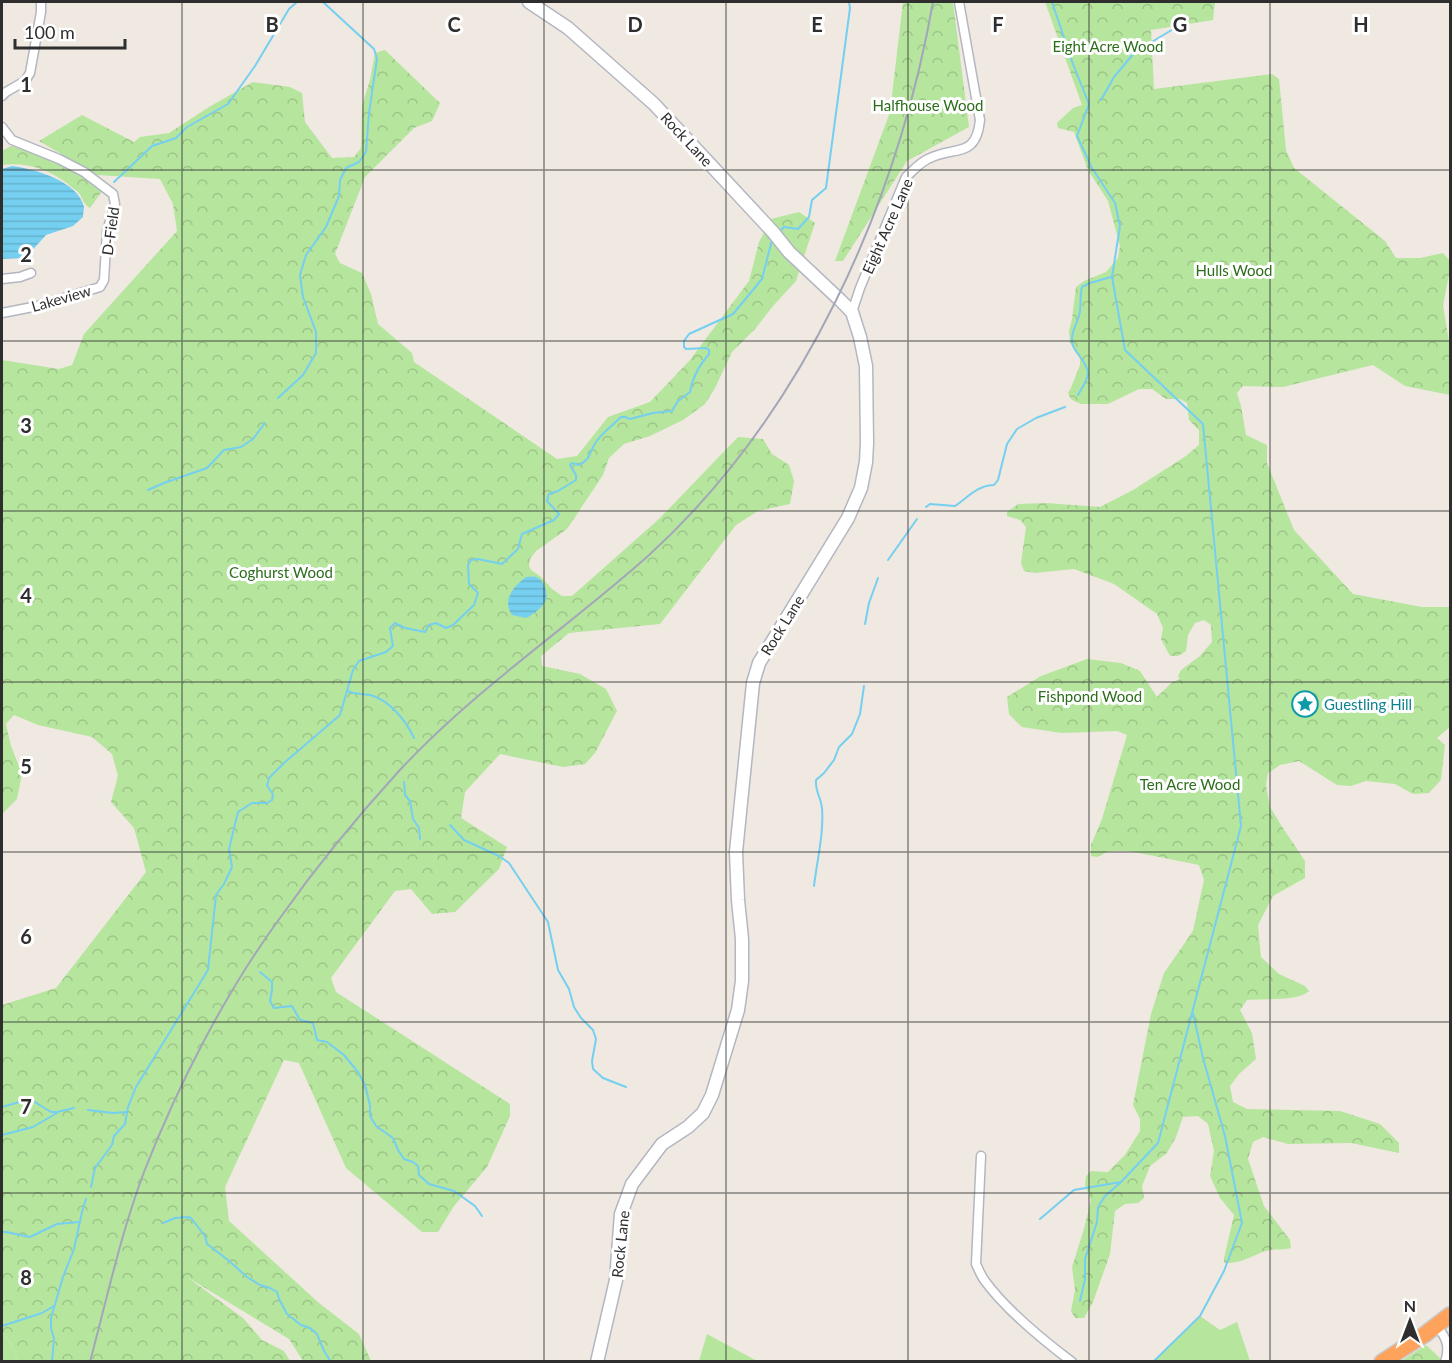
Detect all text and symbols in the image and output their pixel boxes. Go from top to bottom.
scale bar [15,12,124,50]
text: B [265,12,279,36]
text: C [447,12,461,36]
text: D [627,12,643,36]
text: E [811,12,823,36]
text: F [992,12,1004,36]
text: G [1173,12,1187,36]
text: H [1353,12,1369,36]
text: 100 m [24,21,75,43]
park label: Eight Acre Wood [1053,37,1163,55]
text: 1 [20,72,32,96]
park label: Halfhouse Wood [873,96,983,114]
street label: Rock Lane [657,108,717,170]
street label: Eight Acre Lane [858,175,916,276]
street label: D-Field [98,206,122,256]
text: 2 [20,242,32,266]
park label: Hulls Wood [1196,261,1273,279]
street label: Lakeview [29,281,93,315]
text: 3 [20,413,32,437]
park label: Coghurst Wood [229,563,333,581]
text: 4 [20,583,32,607]
street label: Rock Lane [756,592,808,658]
park label: Fishpond Wood [1038,687,1142,705]
place icon: Guestling Hill [1290,689,1320,719]
place label: Guestling Hill [1324,695,1412,713]
text: 5 [20,754,32,778]
park label: Ten Acre Wood [1140,775,1240,793]
text: 6 [20,924,32,948]
text: 7 [20,1094,32,1118]
street label: Rock Lane [608,1209,632,1279]
text: 8 [20,1265,32,1289]
north arrow [1380,1291,1440,1351]
text: N [1404,1296,1416,1315]

